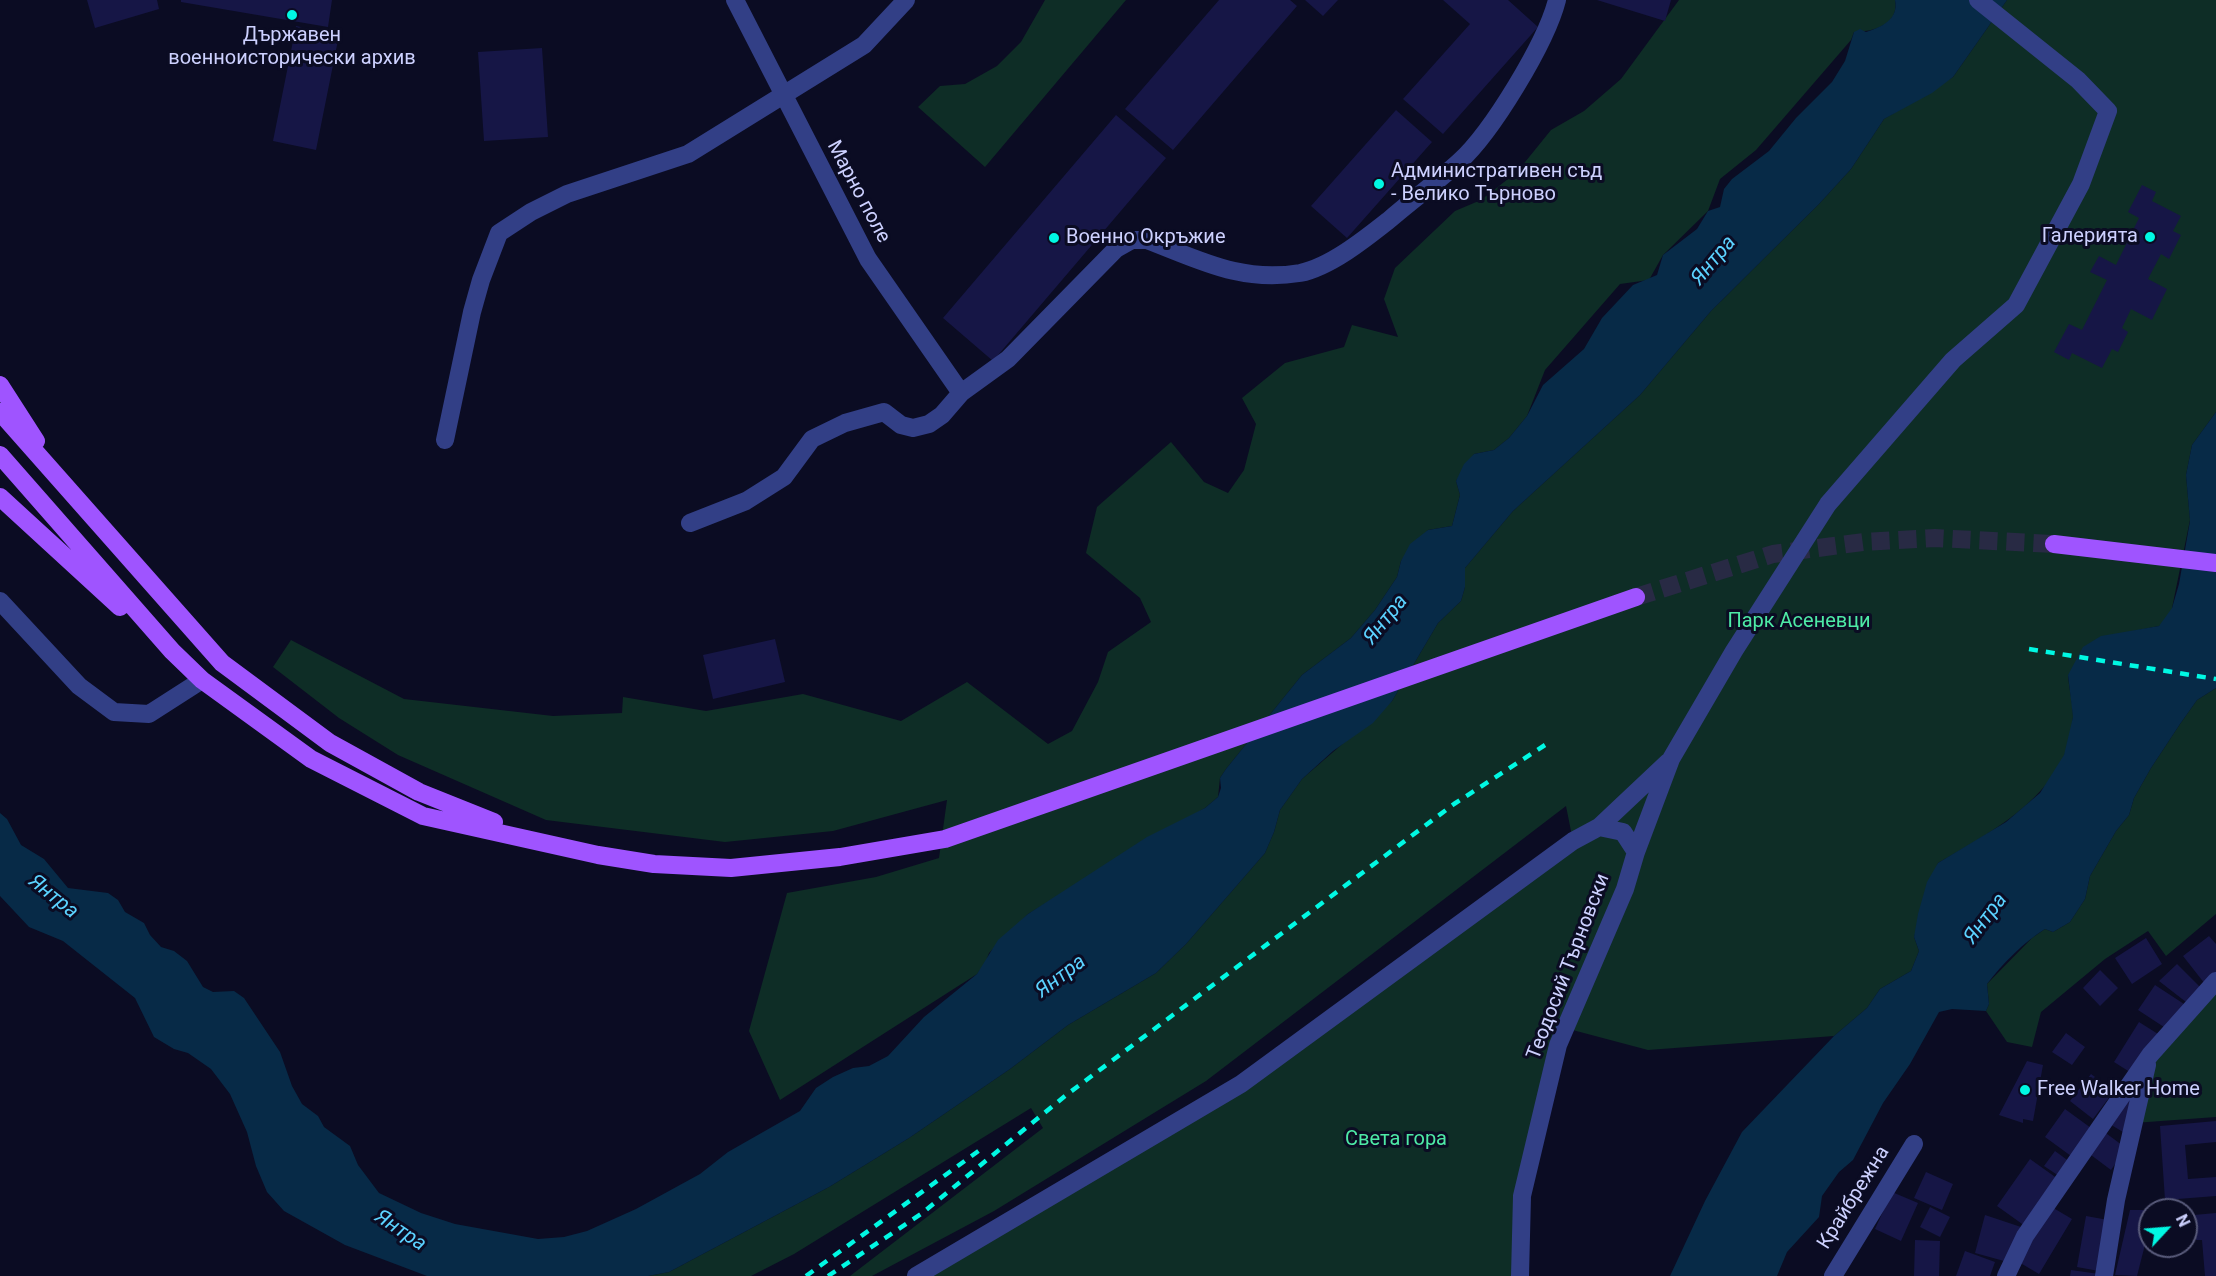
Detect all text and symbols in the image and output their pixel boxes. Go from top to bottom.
marker: Държавен военноисторически архив [285,8,299,22]
place label: Държавен военноисторически архив [168,24,416,71]
street label: Марно поле [821,137,895,247]
place label: Административен съд - Велико Търново [1391,160,1602,207]
marker: Административен съд - Велико Търново [1372,177,1386,191]
place label: Галерията [2042,225,2138,249]
place label: Военно Окръжие [1066,226,1225,250]
marker: Галерията [2143,230,2157,244]
marker: Военно Окръжие [1047,231,1061,245]
water label: Янтра [1686,231,1742,291]
water label: Янтра [1358,590,1414,650]
park label: Парк Асеневци [1727,610,1871,634]
water label: Янтра [23,869,83,925]
street label: Теодосий Търновски [1522,871,1616,1063]
water label: Янтра [1959,889,2013,949]
water label: Янтра [1031,950,1091,1004]
place label: Free Walker Home [2037,1078,2200,1102]
marker: Free Walker Home [2018,1083,2032,1097]
park label: Света гора [1345,1128,1447,1152]
street label: Крайбрежна [1813,1142,1895,1254]
north arrow [2138,1198,2198,1258]
water label: Янтра [369,1205,431,1257]
text: N [2172,1212,2194,1230]

